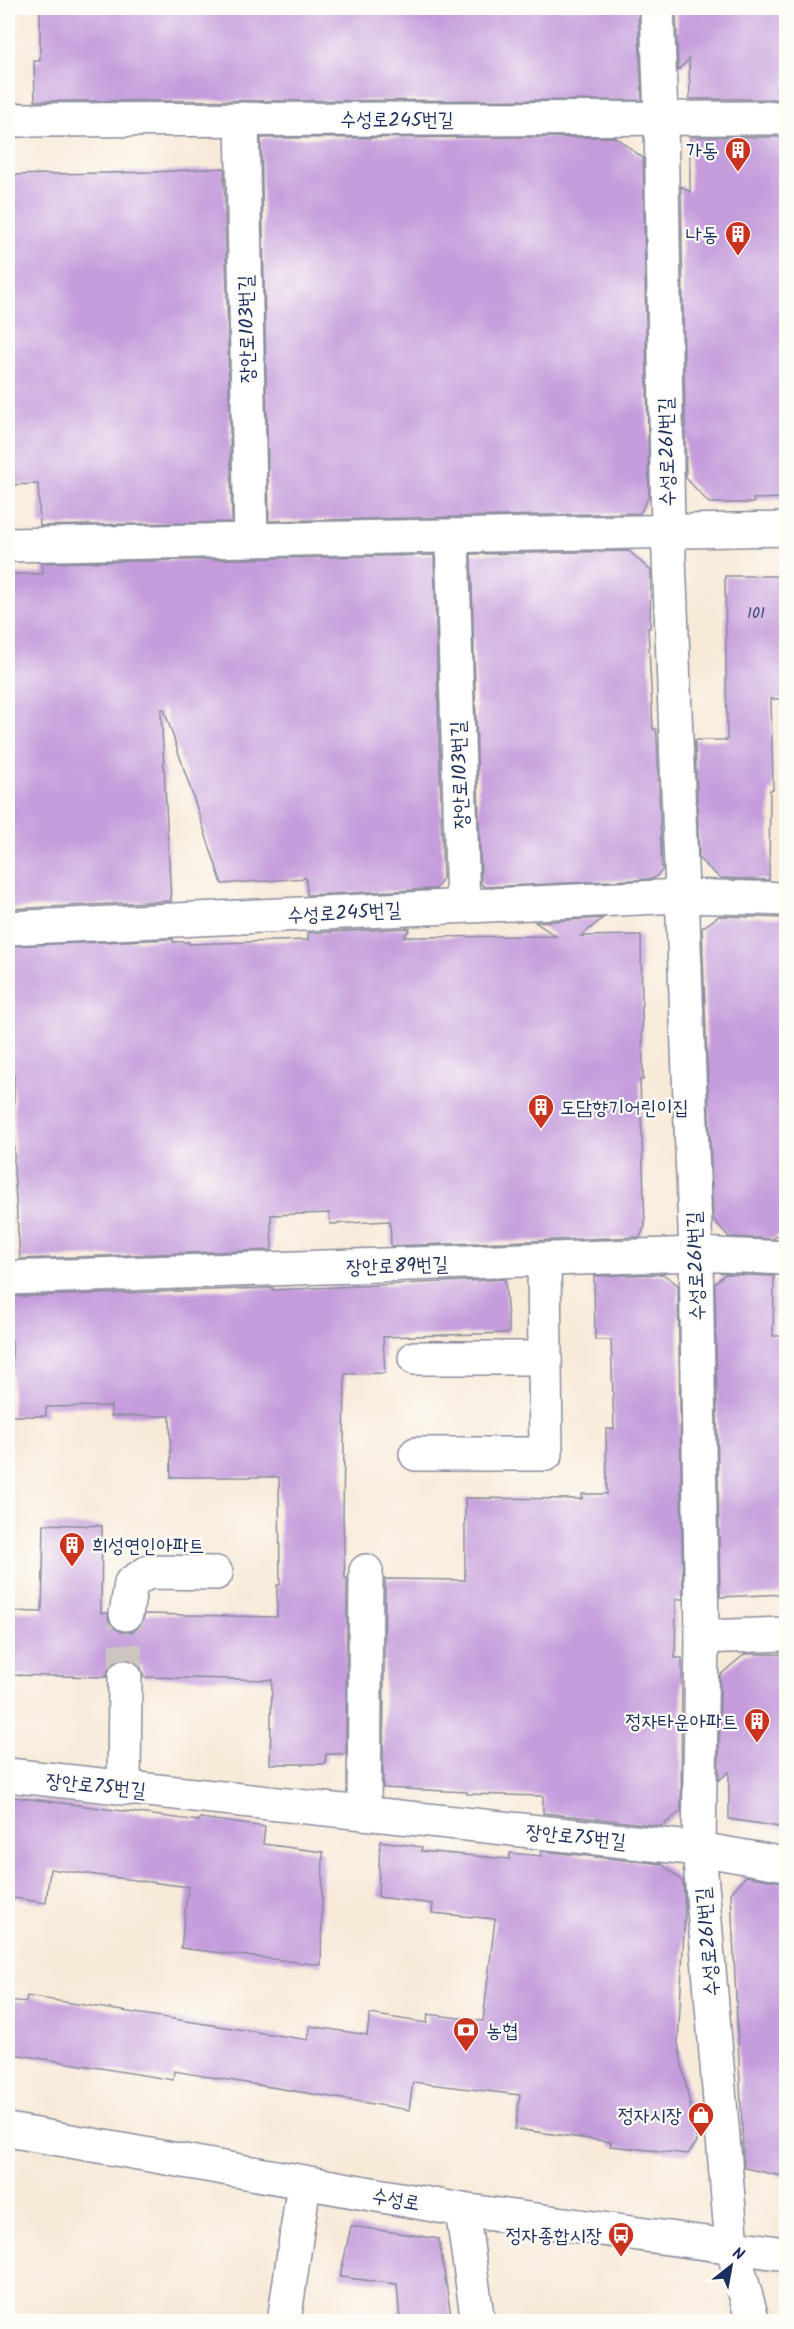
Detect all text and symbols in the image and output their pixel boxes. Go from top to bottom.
street label: 수성로245번길 [340,105,454,137]
building icon: 가동 [723,135,753,173]
place label: 가동 [686,136,718,168]
building icon: 나동 [723,219,753,257]
place label: 나동 [686,220,718,252]
street label: 장안로103번길 [231,275,265,383]
street label: 수성로261번길 [651,397,685,507]
house number: 101 [747,601,765,626]
street label: 장안로103번길 [443,720,479,830]
street label: 수성로245번길 [286,895,402,933]
building icon: 도담향기어린이집 [526,1092,556,1130]
place label: 도담향기어린이집 [560,1093,689,1125]
street label: 수성로261번길 [679,1211,715,1321]
street label: 장안로89번길 [345,1249,449,1285]
building icon: 희성연인아파트 [57,1530,87,1568]
place label: 희성연인아파트 [92,1531,205,1563]
building icon: 정자타운아파트 [742,1706,772,1744]
place label: 정자타운아파트 [625,1707,738,1739]
street label: 장안로75번길 [44,1766,147,1808]
street label: 장안로75번길 [524,1817,627,1859]
street label: 수성로261번길 [688,1886,730,1998]
bank icon: 농협 [451,2015,481,2053]
place label: 농협 [486,2016,518,2048]
shop icon: 정자시장 [686,2100,716,2138]
place label: 정자시장 [618,2101,682,2133]
street label: 수성로 [369,2181,422,2221]
bus stop icon: 정자종합시장 [606,2220,636,2258]
place label: 정자종합시장 [505,2221,602,2253]
north arrow [701,2236,761,2296]
text: N [727,2241,749,2268]

